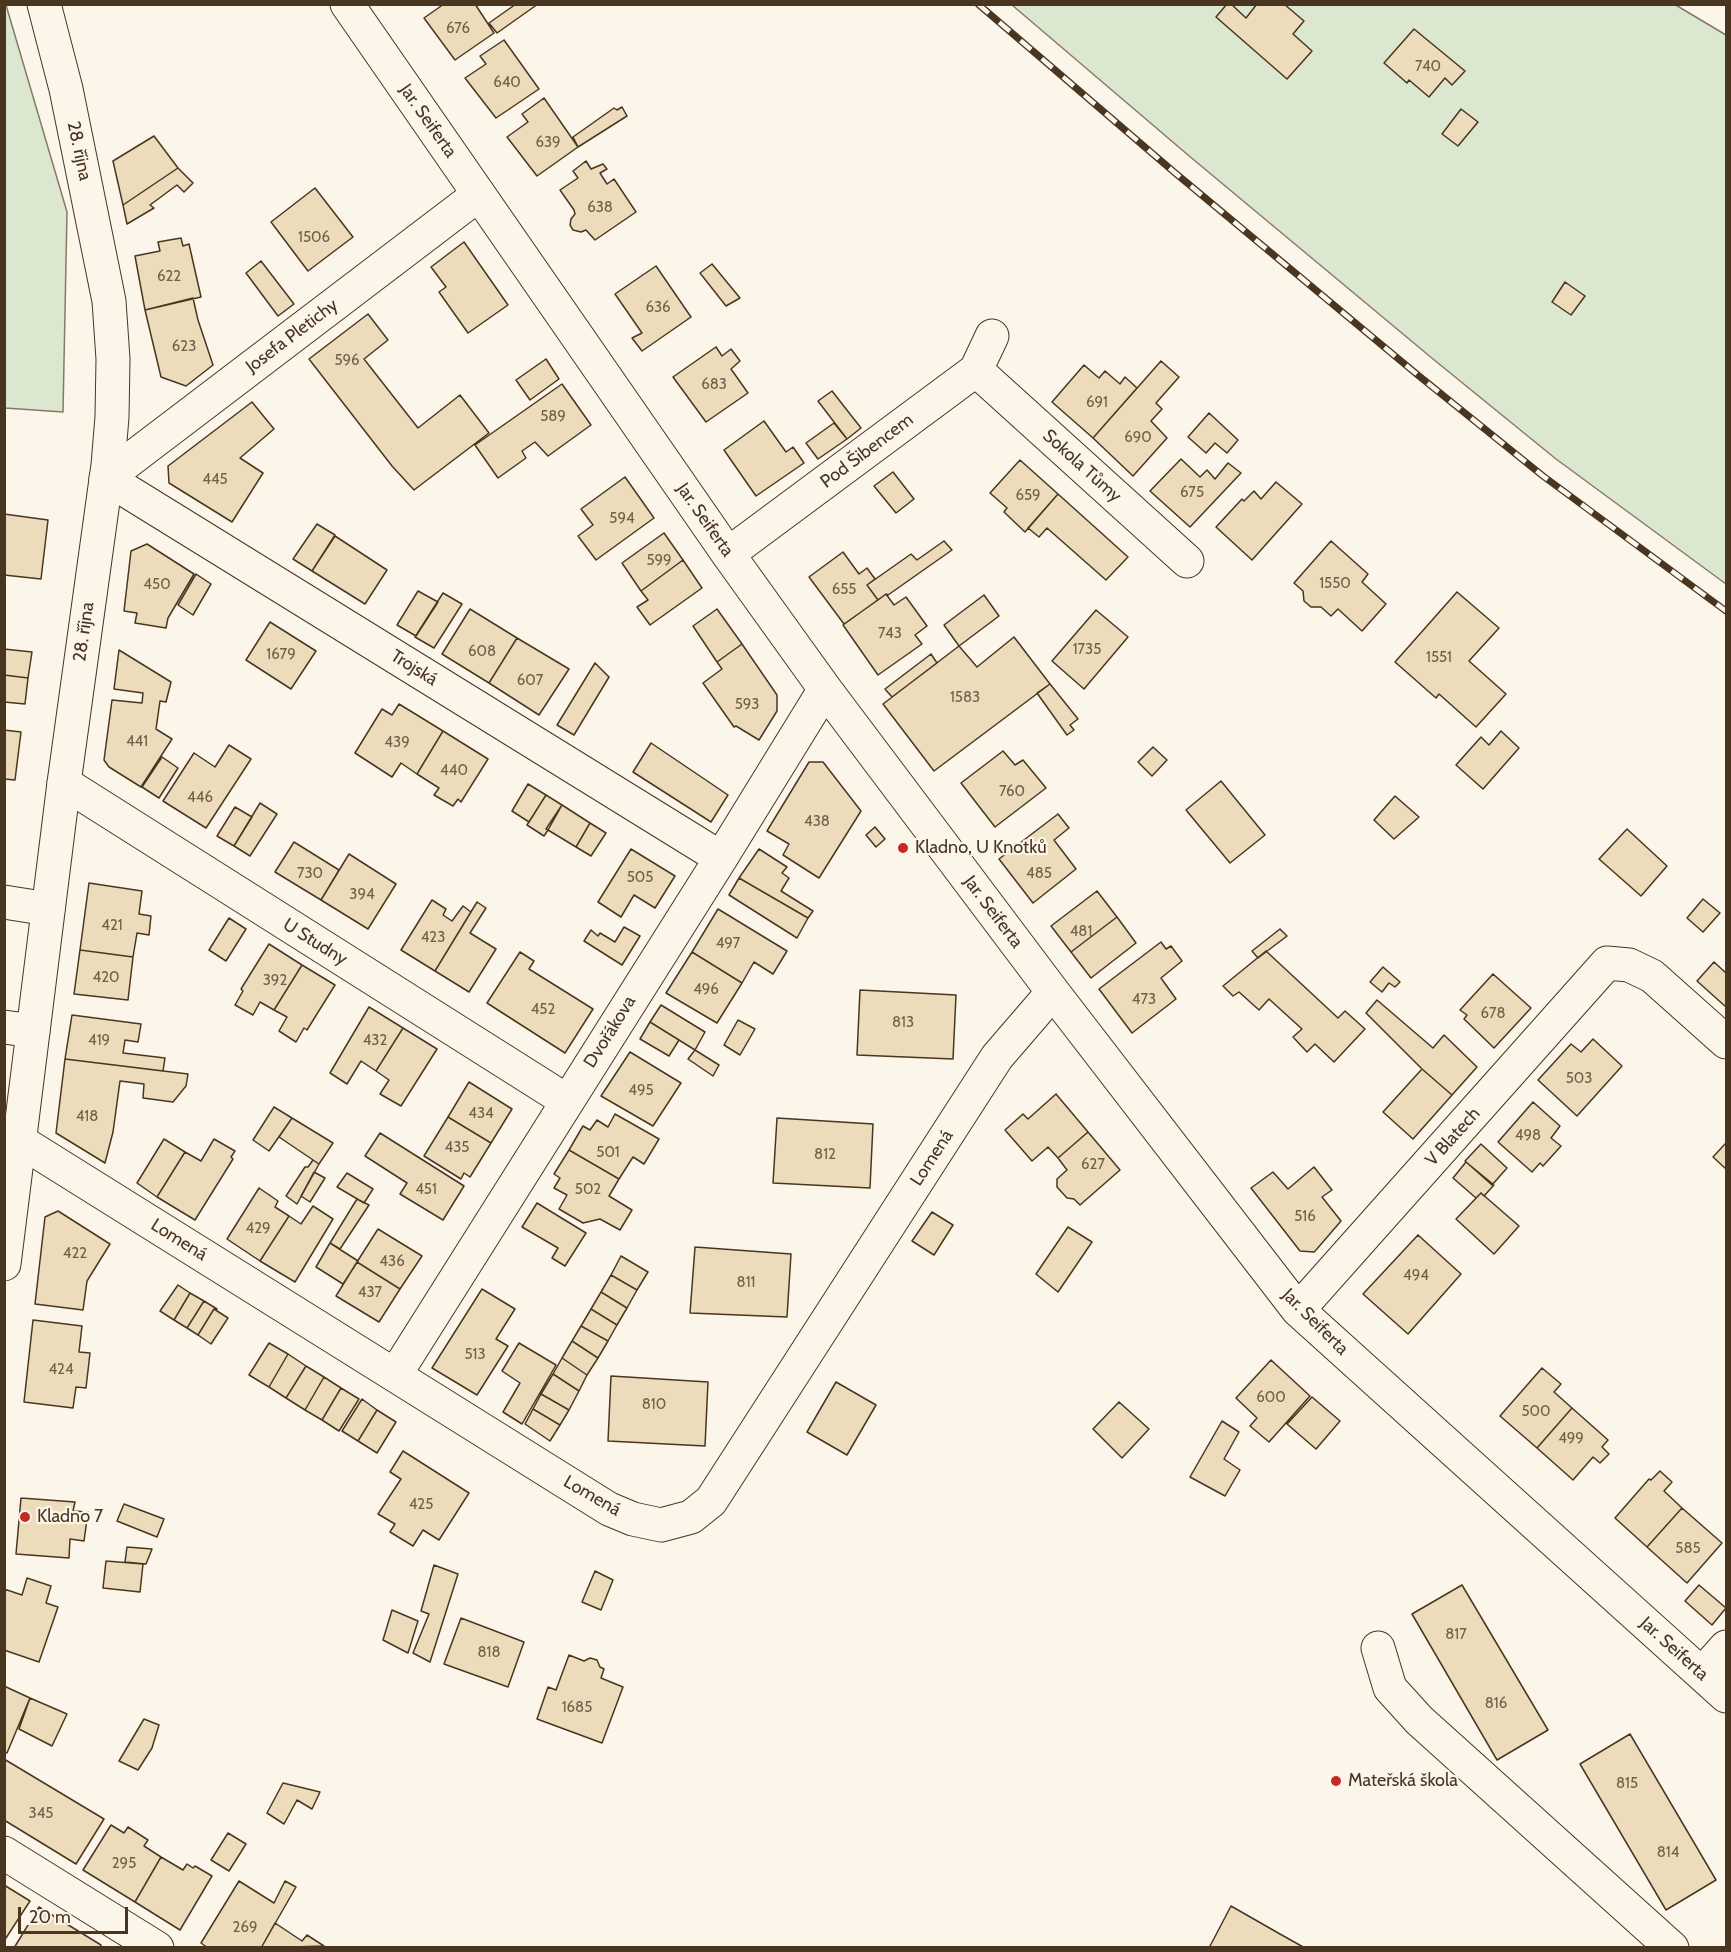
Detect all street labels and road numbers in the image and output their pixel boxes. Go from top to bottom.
street label: Jar. Seiferta [395,80,461,162]
street label: 28. října [62,119,96,183]
street label: Josefa Pletichy [242,294,342,378]
street label: Pod Šibencem [816,409,918,493]
street label: Sokola Tůmy [1038,425,1126,507]
street label: Jar. Seiferta [672,479,738,561]
street label: 28. října [69,601,99,663]
street label: Trojská [387,645,441,691]
street label: Jar. Seiferta [959,872,1027,952]
street label: U Studny [279,914,351,970]
street label: Dvořákova [579,992,641,1072]
street label: V Blatech [1421,1103,1485,1171]
street label: Lomená [906,1126,958,1190]
street label: Lomená [147,1214,211,1266]
street label: Jar. Seiferta [1277,1284,1353,1360]
street label: Lomená [560,1471,624,1521]
street label: Jar. Seiferta [1635,1613,1713,1685]

